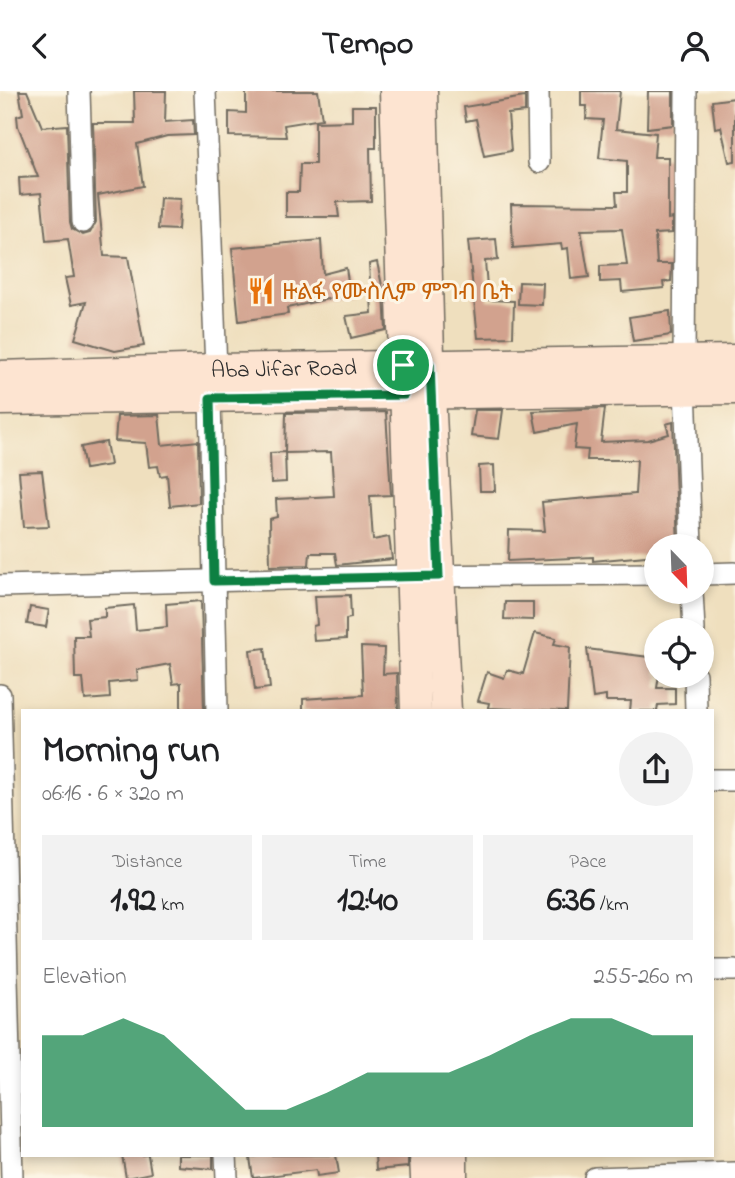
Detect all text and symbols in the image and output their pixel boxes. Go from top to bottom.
text: Tempo [322,22,413,69]
icon: back [21,27,59,65]
icon: person [676,27,714,65]
restaurant icon: ዙልፋ የሙስሊም ምግብ ቤት [246,276,276,306]
place label: ዙልፋ የሙስሊም ምግብ ቤት [282,277,513,310]
pin [373,335,433,395]
icon: arrive [384,346,422,384]
street label: Aba Jifar Road [211,353,357,388]
north arrow [644,534,714,604]
map controls [644,534,714,688]
button: locate [644,618,714,688]
text: Morning run [42,724,220,780]
button: share [619,732,693,806]
text: 06:16 · 6 × 320 m [42,778,184,811]
text: Distance [112,849,182,876]
text: Time [349,849,386,876]
text: Pace [569,849,606,876]
text: 1.92 [110,876,156,927]
text: 12:40 [337,876,398,927]
text: 6:36 [547,876,595,927]
text: km [156,892,184,919]
text: /km [595,892,629,919]
text: Elevation [42,961,127,994]
text: 255–260 m [594,961,693,994]

